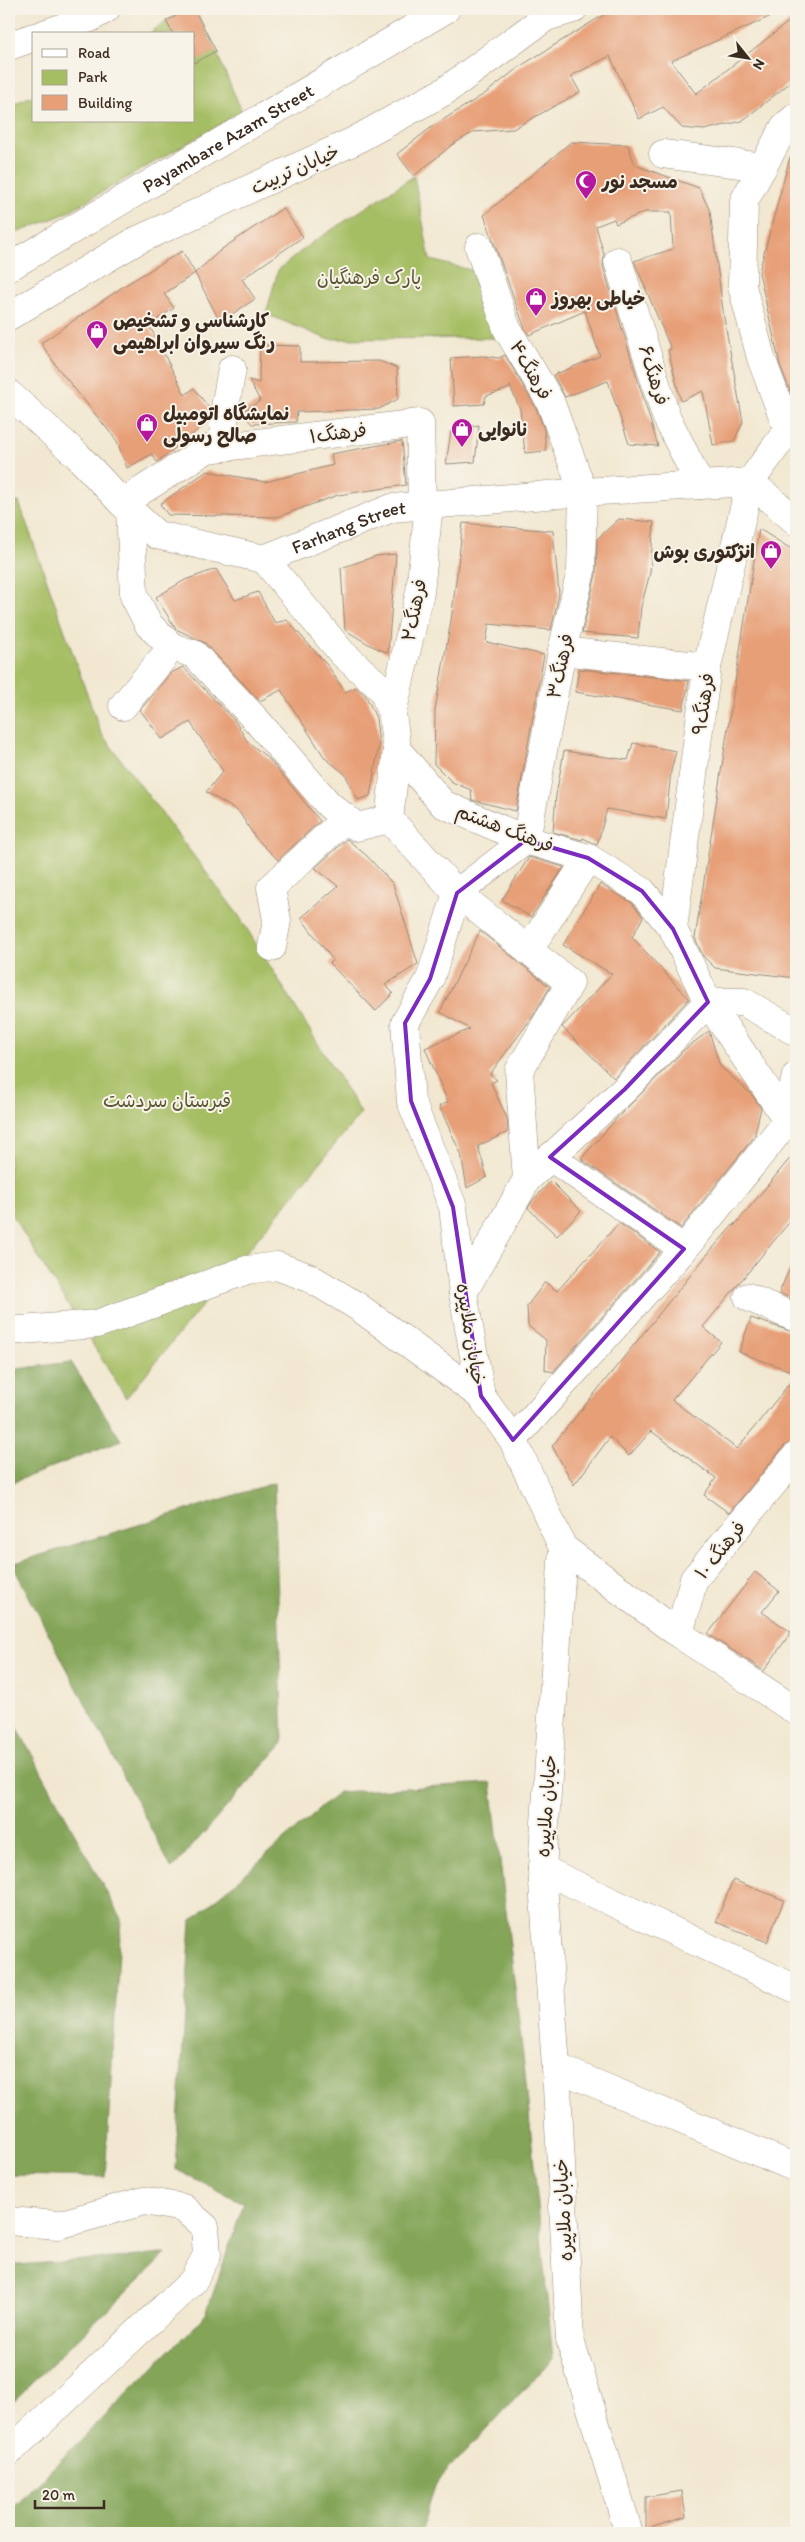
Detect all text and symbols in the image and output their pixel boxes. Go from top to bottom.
legend [32,32,195,122]
north arrow [722,32,772,82]
text: Road [78,44,111,62]
text: N [749,56,769,73]
text: Park [78,68,108,86]
street label: Payambare Azam Street [138,78,318,197]
text: Building [78,94,132,112]
street label: خیابان تربیت [247,139,343,199]
mosque icon: مسجد نور [574,169,598,200]
place label: مسجد نور [601,170,678,194]
park label: پارک فرهنگیان [317,266,421,290]
shop icon: خیاطی بهروز [524,286,548,317]
place label: خیاطی بهروز [550,287,645,311]
place label: کارشناسی و تشخیص رنگ سیروان ابراهیمی [113,309,275,355]
shop icon: کارشناسی و تشخیص رنگ سیروان ابراهیمی [85,319,109,350]
street label: فرهنگ۴ [505,336,557,404]
street label: فرهنگ۶ [634,342,674,408]
place label: نمایشگاه اتومبیل صالح رسولی [163,402,289,448]
shop icon: نمایشگاه اتومبیل صالح رسولی [135,412,159,443]
shop icon: نانوایی [450,417,474,448]
street label: فرهنگ۱ [308,418,368,448]
place label: نانوایی [478,418,529,442]
street label: Farhang Street [288,495,407,558]
shop icon: انژکتوری بوش [759,539,783,570]
place label: انژکتوری بوش [654,540,755,564]
street label: فرهنگ۲ [397,577,431,643]
street label: فرهنگ۳ [542,631,578,701]
street label: فرهنگ۹ [687,671,719,737]
street label: فرهنگ هشتم [452,799,557,860]
park label: قبرستان سردشت [103,1089,231,1112]
street label: خیابان ملاپیره [451,1281,490,1387]
street label: فرهنگ ۱۰ [690,1516,750,1584]
street label: خیابان ملاپیره [531,1754,562,1858]
street label: خیابان ملاپیره [549,2158,578,2262]
scale bar [35,2477,104,2509]
text: 20 m [42,2486,76,2504]

